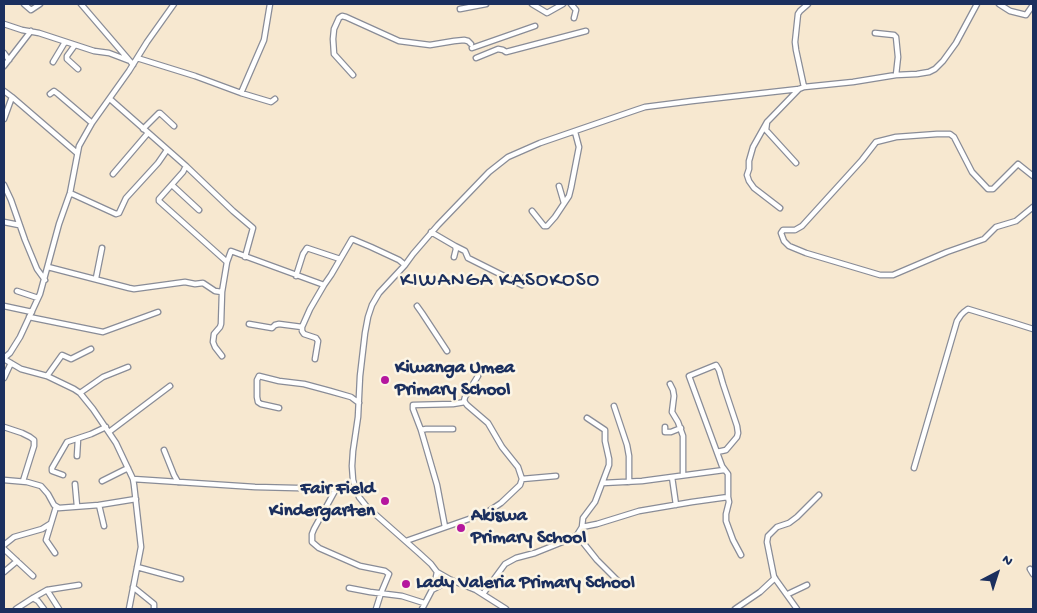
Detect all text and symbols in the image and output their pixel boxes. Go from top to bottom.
district label: KIWANGA KASOKOSO [398,269,602,295]
place label: Kiwanga Umea Primary School [395,358,515,402]
marker: Kiwanga Umea Primary School [379,374,391,386]
place label: Fair Field Kindergarten [269,479,375,523]
marker: Fair Field Kindergarten [379,495,391,507]
place label: Akiswa Primary School [471,506,586,550]
marker: Akiswa Primary School [455,522,467,534]
north arrow [972,548,1022,598]
text: N [998,552,1016,571]
place label: Lady Valeria Primary School [416,573,635,595]
marker: Lady Valeria Primary School [400,578,412,590]

